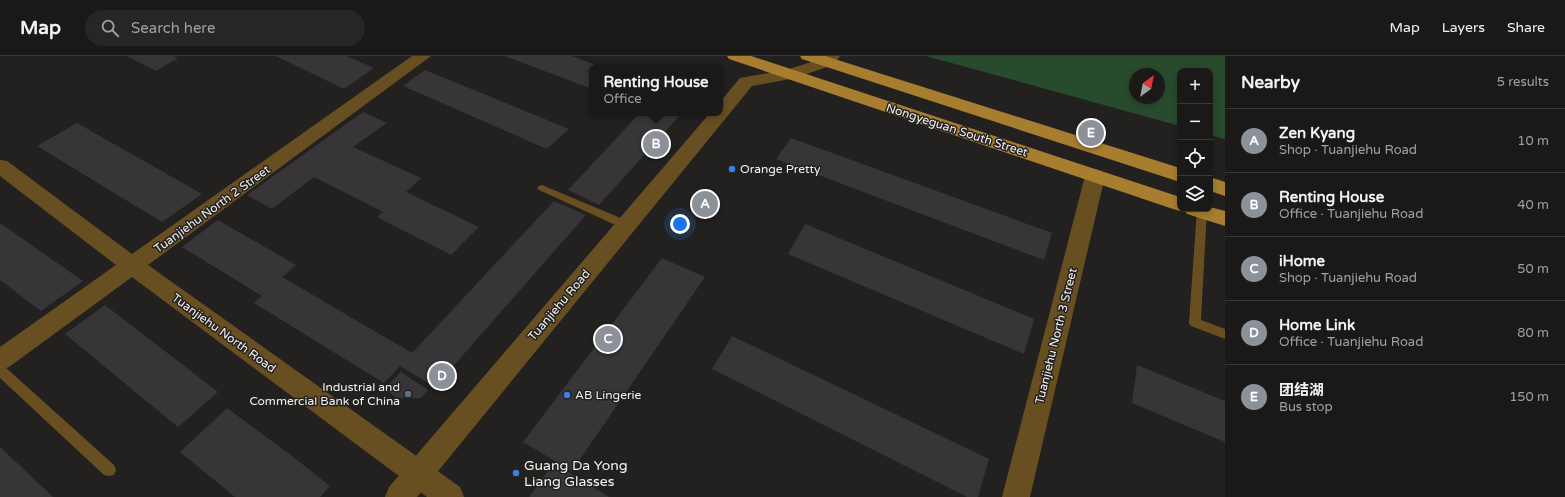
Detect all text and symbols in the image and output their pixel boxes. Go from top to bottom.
search box [85,10,365,46]
text: Map [20,17,61,39]
icon: search [99,17,121,39]
text: Search here [131,19,215,37]
text: Map [1390,19,1420,36]
text: Layers [1442,19,1485,36]
text: Share [1507,19,1545,36]
popup [589,64,723,116]
north arrow [1129,68,1165,104]
map controls [1177,68,1213,212]
button: + [1177,68,1213,104]
text: Nearby [1241,72,1300,93]
text: Renting House [603,73,709,91]
text: 5 results [1497,74,1549,90]
text: Office [603,91,642,107]
street label: Nongyeguan South Street [884,100,1030,160]
button: − [1177,104,1213,140]
pin: E [1078,118,1104,148]
text: Zen Kyang [1279,124,1355,142]
pin: B [643,129,669,159]
text: A [1249,133,1259,149]
text: 10 m [1517,133,1549,149]
button: locate [1177,140,1213,176]
text: Shop · Tuanjiehu Road [1279,142,1417,158]
street label: Tuanjiehu North 2 Street [151,162,273,256]
place label: Orange Pretty [740,162,821,176]
marker: Orange Pretty [727,164,737,174]
button: layers [1177,176,1213,212]
text: Renting House [1279,188,1384,206]
pin: A [692,189,718,219]
text: B [1249,197,1259,213]
text: 40 m [1517,197,1549,213]
text: Office · Tuanjiehu Road [1279,206,1423,222]
your location [670,214,690,234]
text: iHome [1279,252,1325,270]
text: C [1249,261,1259,277]
text: 50 m [1517,261,1549,277]
street label: Tuanjiehu North 3 Street [1032,266,1080,406]
street label: Tuanjiehu Road [525,267,593,343]
text: Shop · Tuanjiehu Road [1279,270,1417,286]
street label: Tuanjiehu North Road [169,291,279,375]
text: Home Link [1279,316,1355,334]
pin: C [595,324,621,354]
text: D [1249,325,1259,341]
text: 80 m [1517,325,1549,341]
text: Office · Tuanjiehu Road [1279,334,1423,350]
pin: D [429,361,455,391]
place label: Industrial and Commercial Bank of China [249,380,400,408]
text: 团结湖 [1279,381,1324,399]
place label: AB Lingerie [575,388,642,402]
marker: Industrial and Commercial Bank of China [403,389,413,399]
text: E [1250,389,1258,405]
text: 150 m [1509,389,1549,405]
marker: AB Lingerie [562,390,572,400]
text: Bus stop [1279,399,1333,415]
place label: Guang Da Yong Liang Glasses [524,457,628,490]
marker: Guang Da Yong Liang Glasses [511,468,521,478]

